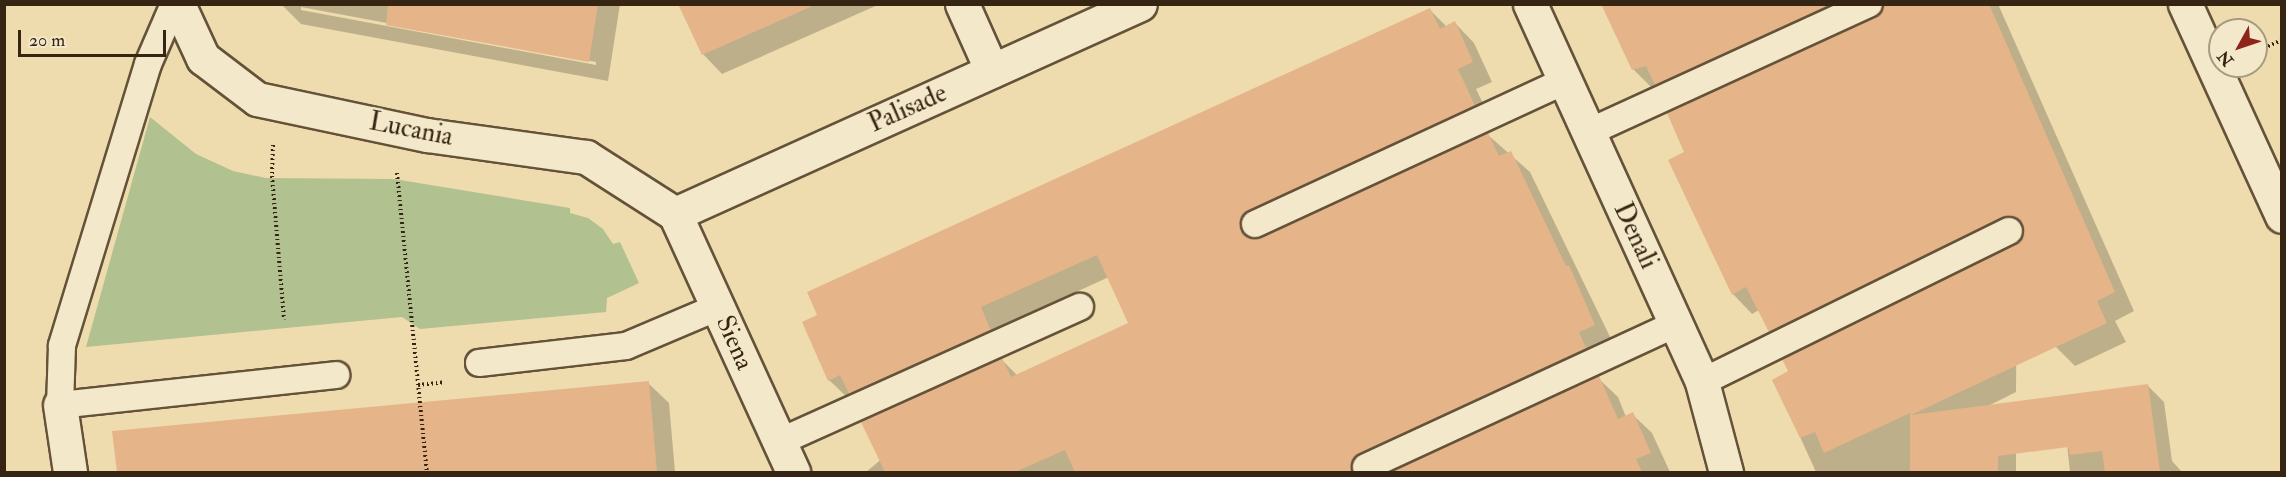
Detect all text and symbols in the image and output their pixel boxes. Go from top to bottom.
scale bar [21,18,170,56]
north arrow [2208,18,2268,78]
text: 20 m [29,29,65,52]
text: N [2213,46,2238,70]
street label: Palisade [864,78,952,140]
street label: Lucania [367,107,455,153]
street label: Denali [1606,198,1664,274]
street label: Siena [708,311,760,375]

